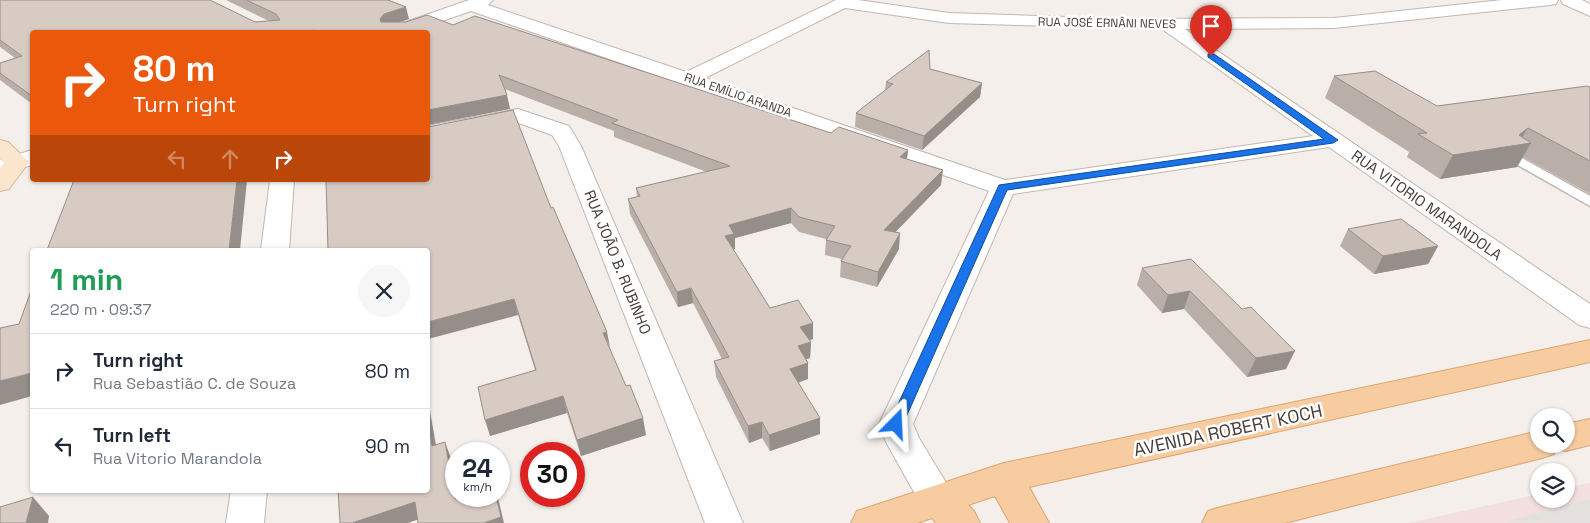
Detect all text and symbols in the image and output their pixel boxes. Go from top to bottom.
pin [1190,5,1232,56]
icon: arrive [1197,12,1225,40]
street label: RUA JOSÉ ERNÂNI NEVES [1038,14,1176,32]
text: 80 m [133,47,215,91]
icon: right [50,50,115,115]
street label: RUA EMÍLIO ARANDA [682,69,794,121]
text: Turn right [133,90,236,118]
icon: left [163,145,191,173]
icon: ahead [216,145,244,173]
icon: right [269,145,297,173]
street label: RUA VITORIO MARANDOLA [1348,146,1506,265]
street label: RUA JOÃO B. RUBINHO [580,187,656,337]
text: 1 min [50,260,123,299]
button: close [358,265,410,317]
text: 220 m · 09:37 [50,299,151,320]
text: Turn right [93,348,183,373]
icon: right [50,357,78,385]
text: 80 m [365,359,410,384]
text: Rua Sebastião C. de Souza [93,373,296,394]
position arrow [869,397,921,449]
street label: AVENIDA ROBERT KOCH [1132,399,1324,461]
map controls [1530,408,1575,508]
button: search [1530,408,1575,453]
text: Turn left [93,423,171,448]
icon: left [50,432,78,460]
text: 90 m [365,434,410,459]
speed limit sign: 30 [520,442,585,507]
text: Rua Vitorio Marandola [93,448,262,469]
text: 24 [462,452,493,484]
button: layers [1530,463,1575,508]
text: km/h [463,479,492,495]

